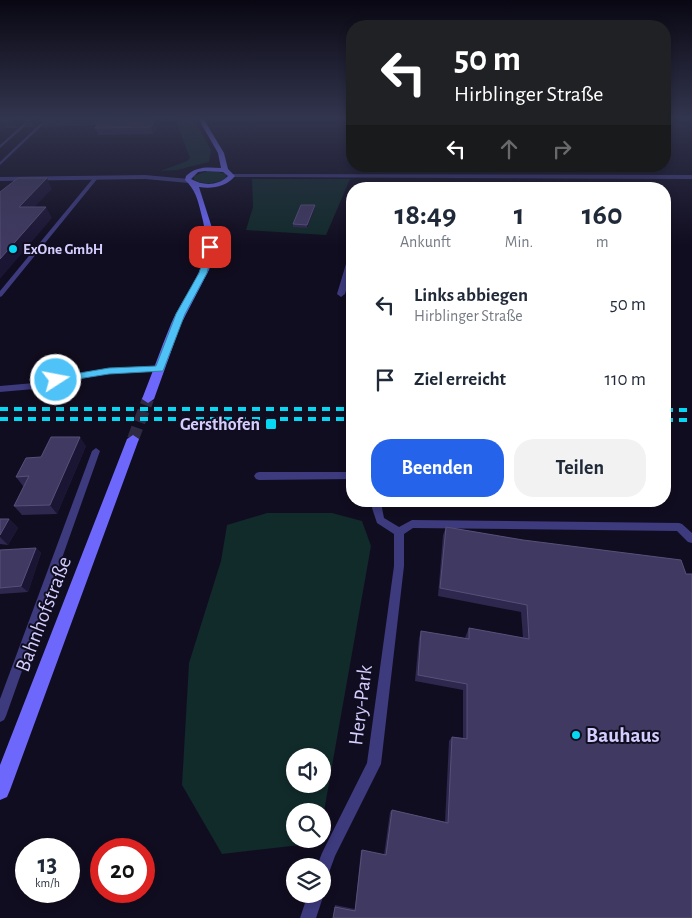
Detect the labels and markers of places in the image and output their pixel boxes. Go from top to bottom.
pin [189,226,231,268]
place label: ExOne GmbH [23,242,103,257]
marker: ExOne GmbH [7,243,19,255]
place label: Gersthofen [180,416,260,434]
marker: Gersthofen [264,417,278,431]
place label: Bauhaus [586,725,660,746]
marker: Bauhaus [570,729,582,741]

